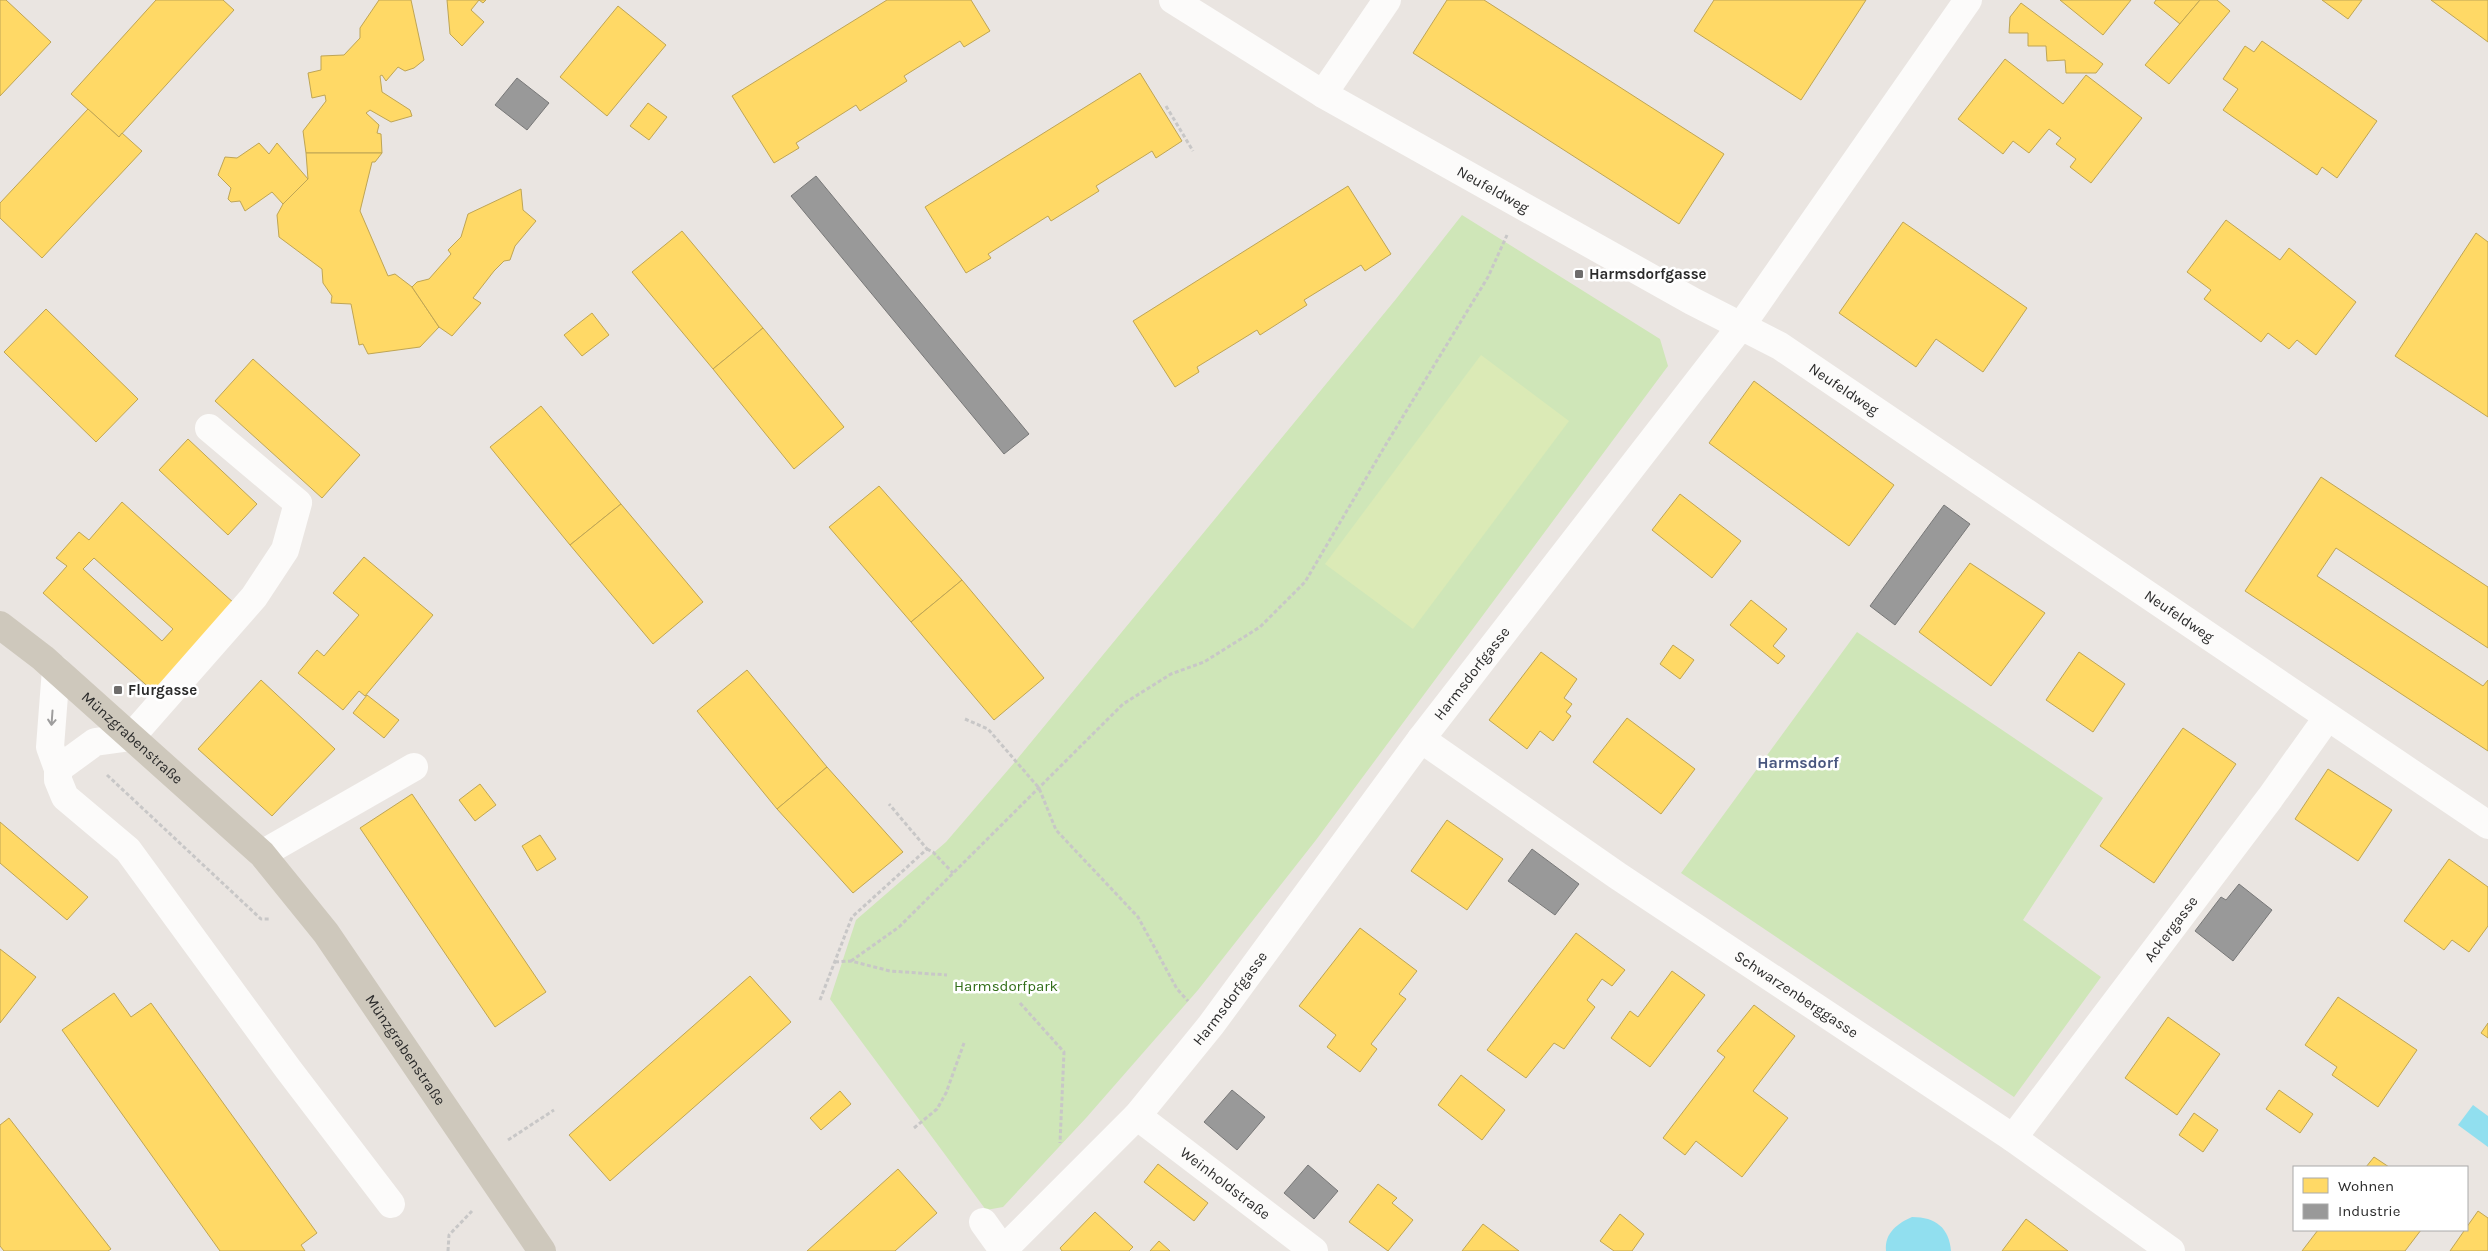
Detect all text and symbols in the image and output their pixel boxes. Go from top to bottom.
street label: Neufeldweg [1454,162,1533,217]
place label: Harmsdorfgasse [1589,265,1707,283]
marker: Harmsdorfgasse [1573,268,1585,280]
street label: Neufeldweg [1806,359,1882,419]
street label: Neufeldweg [2141,586,2218,646]
street label: Harmsdorfgasse [1430,623,1514,724]
place label: Flurgasse [128,681,197,699]
marker: Flurgasse [112,684,124,696]
street label: Münzgrabenstraße [78,688,187,788]
one-way arrow [47,710,57,726]
district label: Harmsdorf [1757,753,1839,772]
street label: Ackergasse [2140,892,2202,966]
street label: Schwarzenberggasse [1731,947,1862,1042]
street label: Harmsdorfgasse [1189,948,1271,1049]
park label: Harmsdorfpark [954,977,1058,995]
street label: Münzgrabenstraße [361,991,449,1109]
street label: Weinholdstraße [1177,1143,1274,1223]
legend [2293,1166,2468,1231]
text: Wohnen [2338,1177,2394,1195]
text: Industrie [2338,1202,2400,1220]

